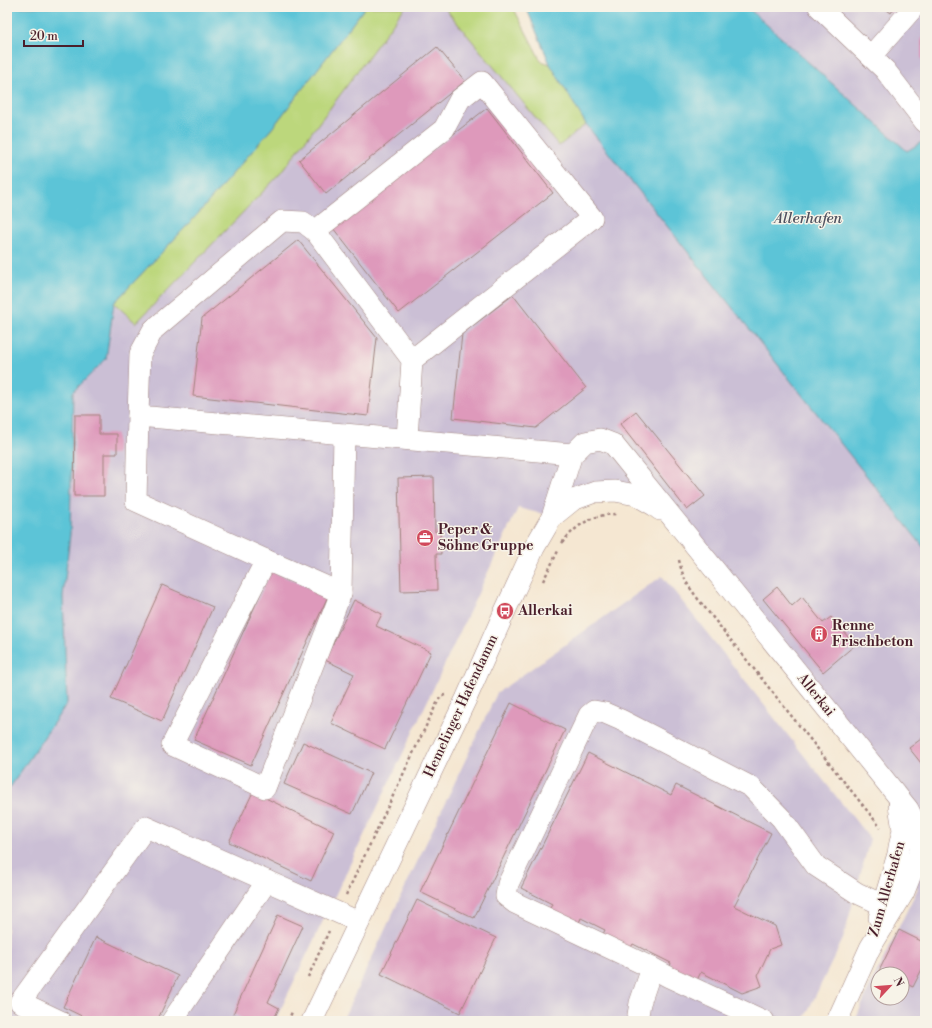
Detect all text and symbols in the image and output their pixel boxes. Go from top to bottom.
scale bar [24,22,83,48]
text: 20 m [30,29,58,44]
water label: Allerhafen [772,209,843,228]
place label: Peper & Söhne Gruppe [438,521,534,555]
office icon: Peper & Söhne Gruppe [415,528,435,548]
bus stop icon: Allerkai [495,601,515,621]
place label: Allerkai [517,602,573,620]
place label: Renne Frischbeton [832,617,914,651]
building icon: Renne Frischbeton [809,624,829,644]
street label: Hemelinger Hafendamm [420,632,502,780]
street label: Allerkai [793,669,839,721]
street label: Zum Allerhafen [865,838,909,939]
north arrow [870,966,910,1006]
text: N [890,975,906,989]

